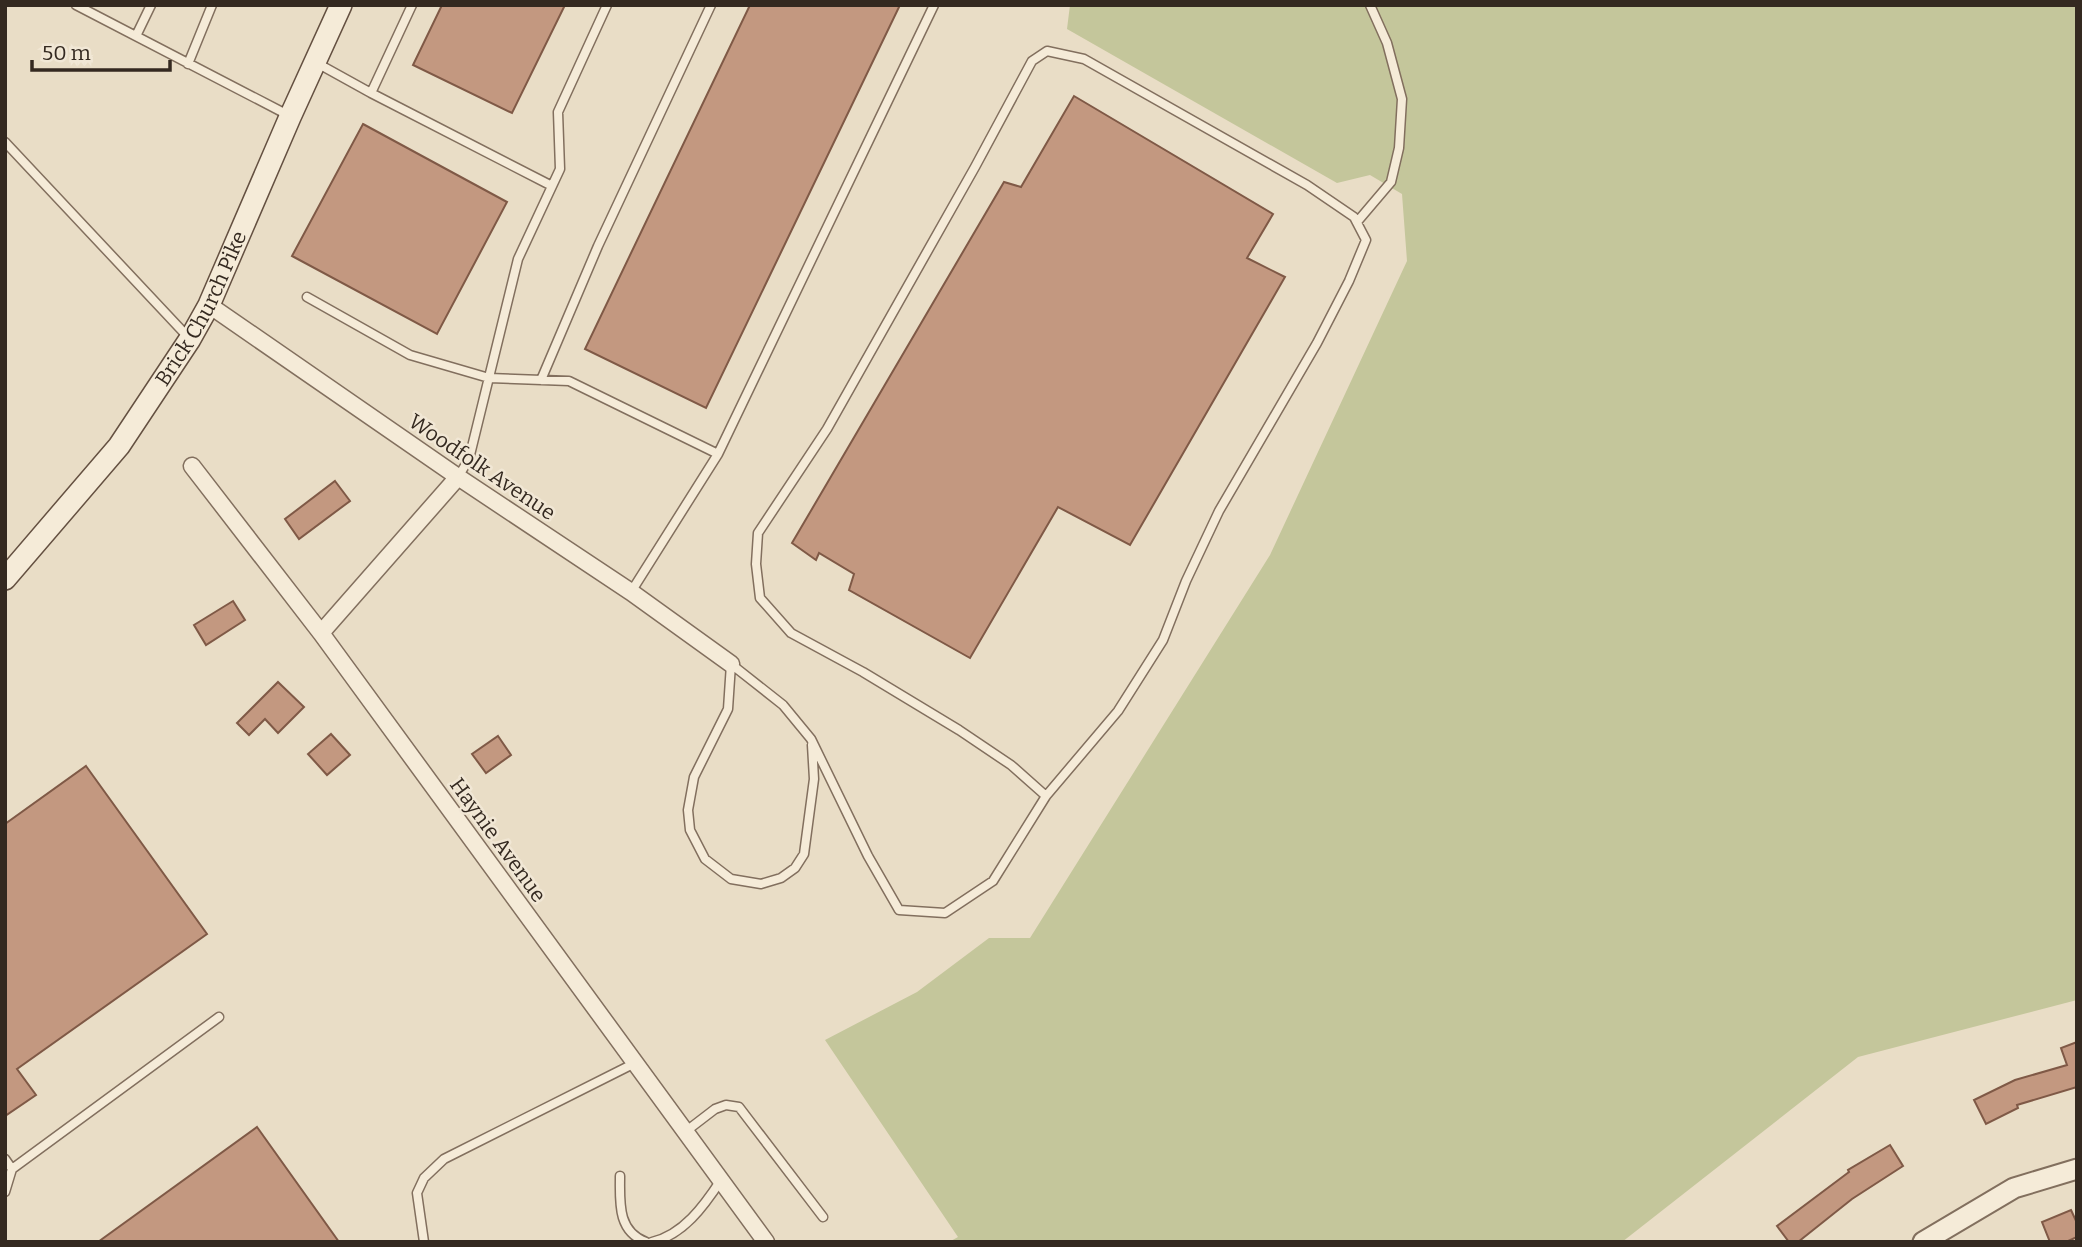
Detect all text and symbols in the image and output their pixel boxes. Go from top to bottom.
scale bar [32,28,170,72]
text: 50 m [42,40,91,66]
street label: Brick Church Pike [150,227,252,391]
street label: Woodfolk Avenue [404,408,560,526]
street label: Haynie Avenue [444,773,552,907]

